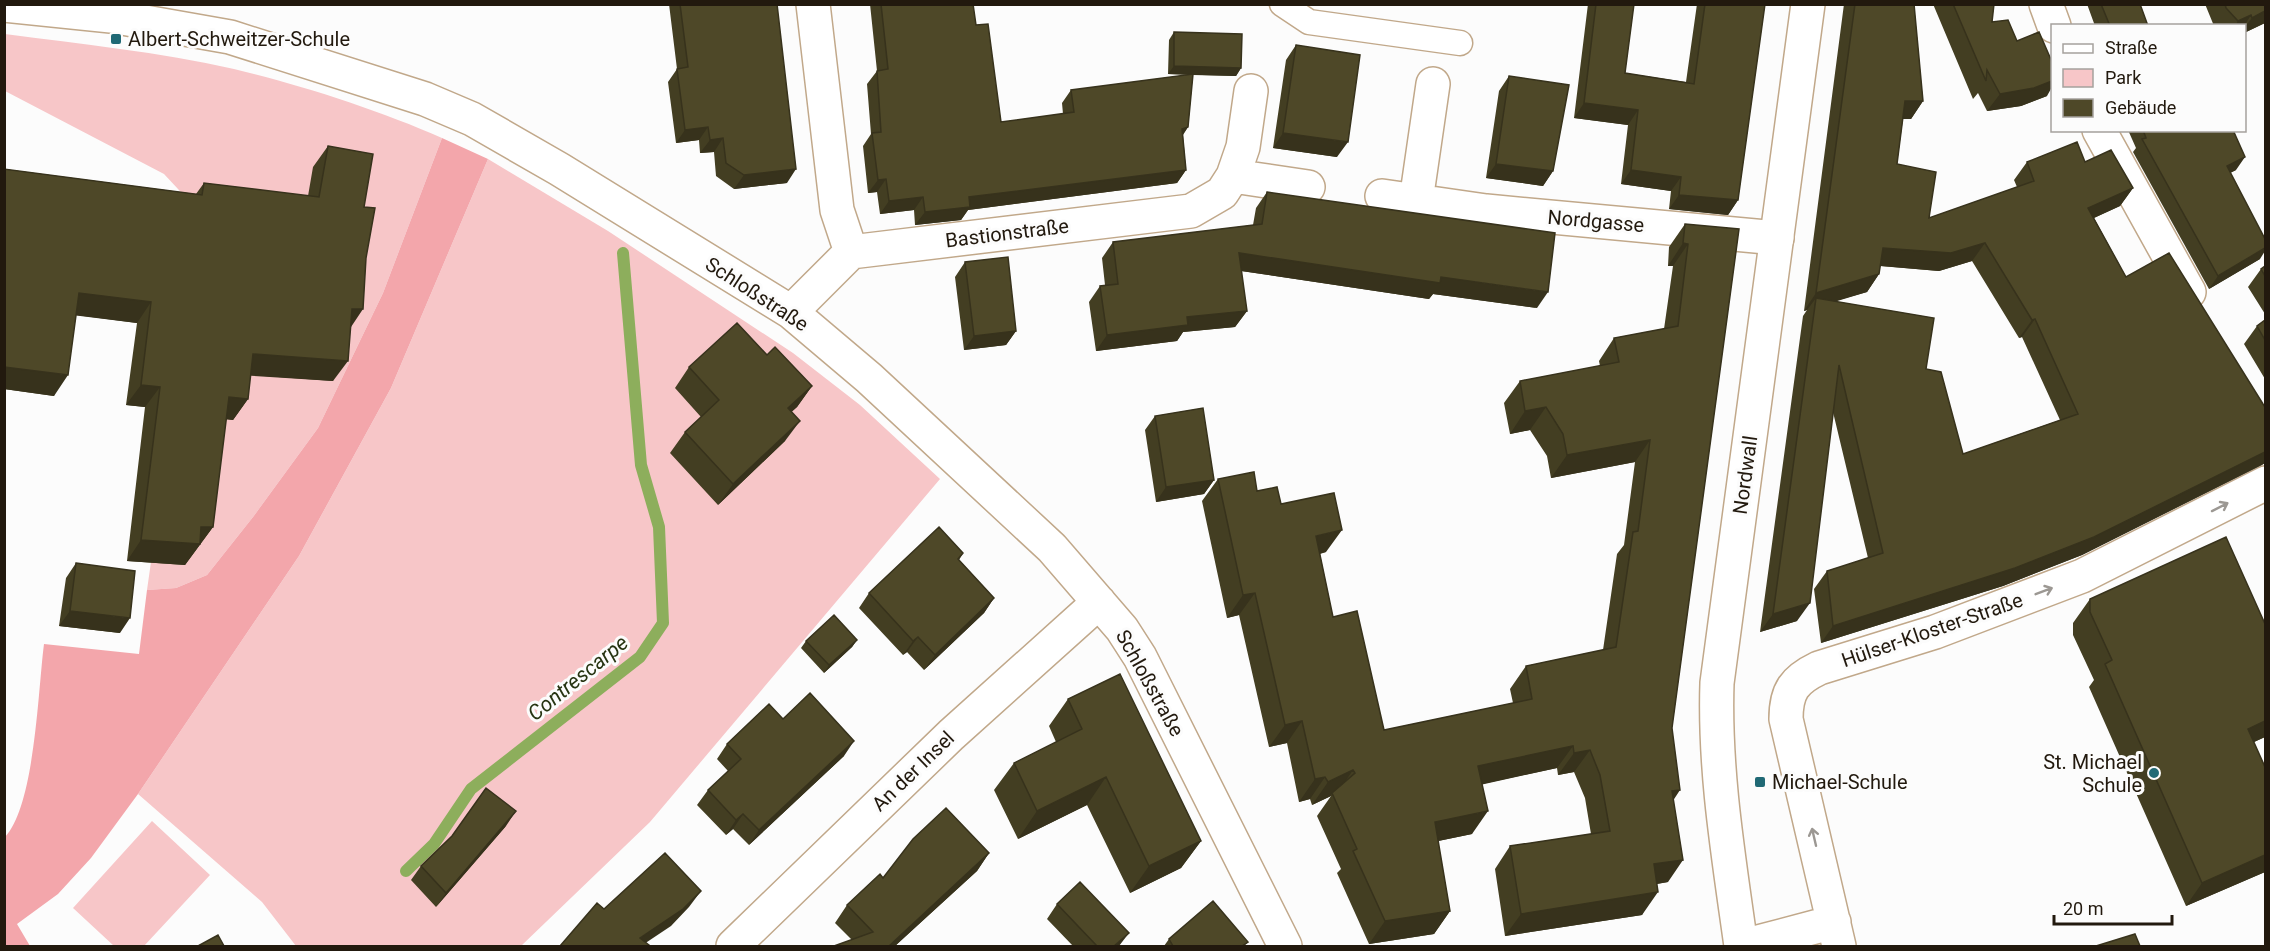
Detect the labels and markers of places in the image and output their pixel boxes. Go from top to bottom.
place label: Albert-Schweitzer-Schule [128,27,350,51]
marker: Albert-Schweitzer-Schule [109,32,123,46]
place label: St. Michael Schule [2043,750,2142,797]
marker: St. Michael Schule [2147,766,2161,780]
place label: Michael-Schule [1772,770,1908,794]
marker: Michael-Schule [1753,775,1767,789]

